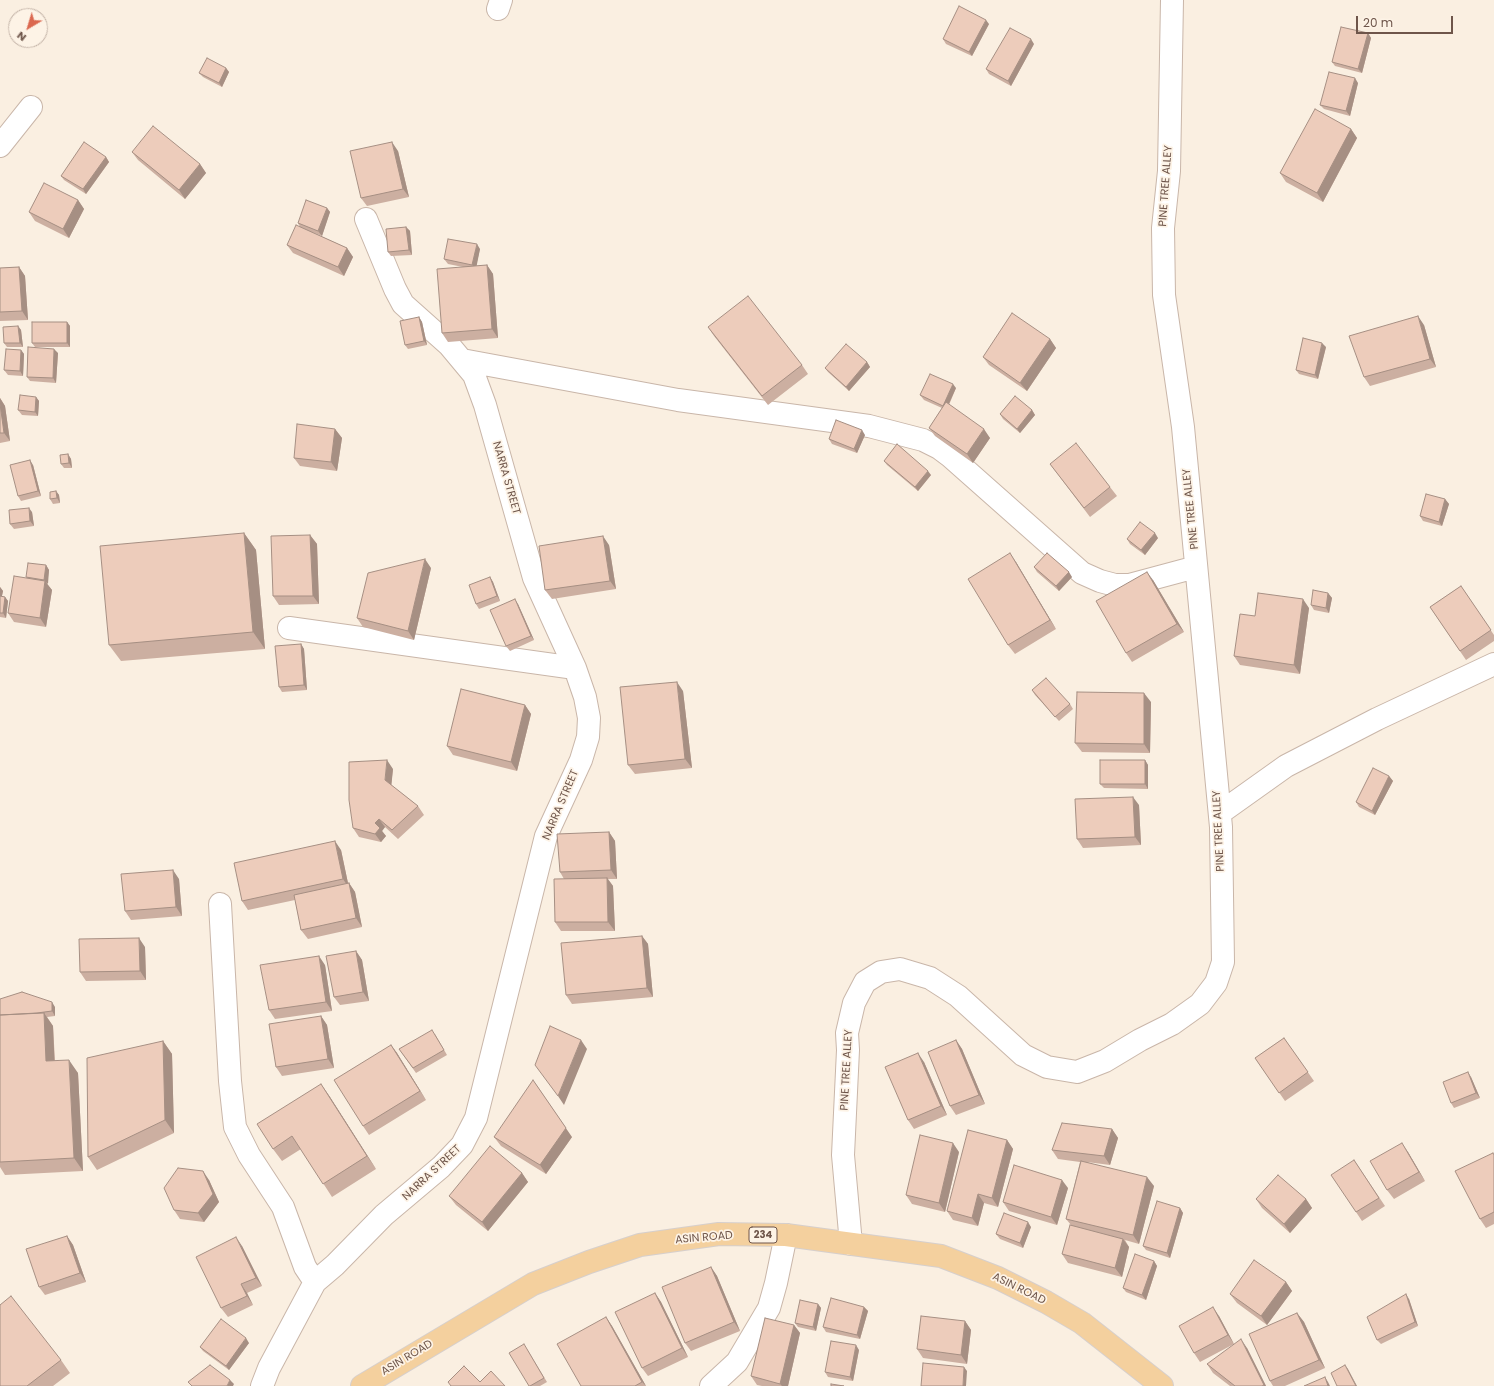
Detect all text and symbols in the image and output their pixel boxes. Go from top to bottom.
north arrow [8,8,48,48]
scale bar [1358,8,1455,34]
text: 20 m [1363,14,1393,31]
text: N [13,28,29,46]
street label: PINE TREE ALLEY [1157,145,1175,227]
street label: NARRA STREET [489,440,523,516]
street label: PINE TREE ALLEY [1180,468,1202,550]
street label: NARRA STREET [540,768,582,842]
street label: PINE TREE ALLEY [1210,790,1228,872]
street label: PINE TREE ALLEY [838,1029,856,1111]
street label: NARRA STREET [400,1143,464,1203]
road number: 234 [749,1227,777,1243]
street label: ASIN ROAD [675,1229,733,1247]
street label: ASIN ROAD [990,1270,1048,1308]
street label: ASIN ROAD [379,1337,435,1379]

